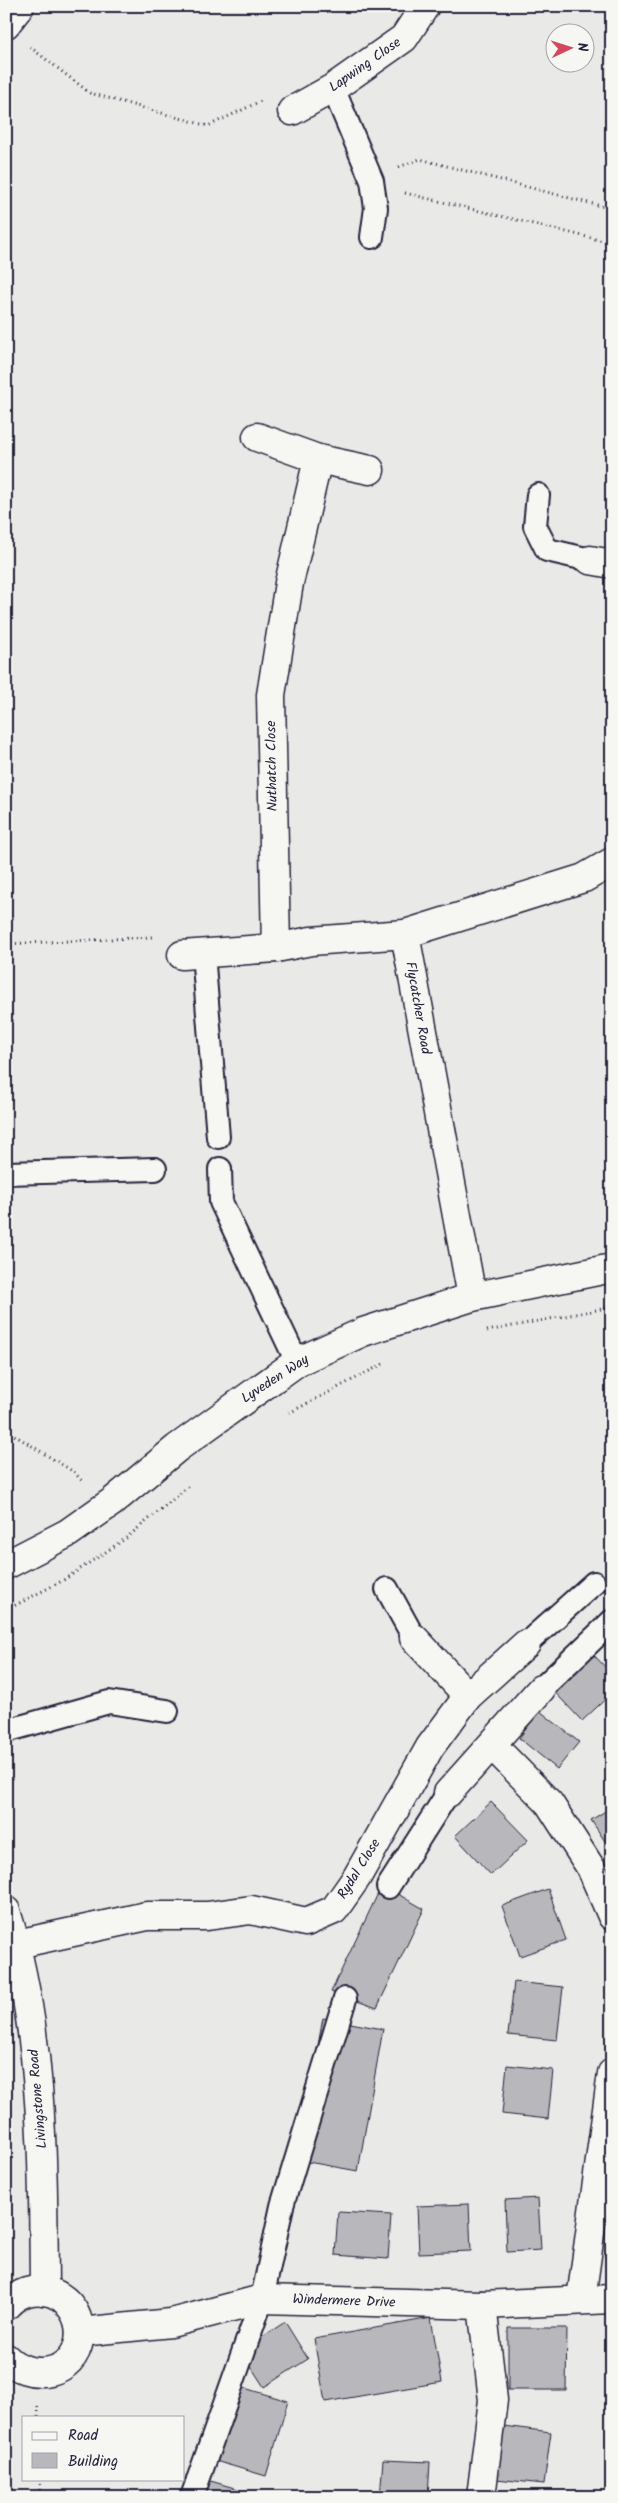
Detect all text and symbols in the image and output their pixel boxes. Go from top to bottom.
north arrow [546,22,596,72]
street label: Lapwing Close [324,32,406,98]
text: N [571,42,593,52]
street label: Nuthatch Close [260,720,284,812]
street label: Flycatcher Road [399,960,437,1057]
street label: Lyveden Way [237,1349,314,1409]
street label: Rydal Close [332,1834,387,1904]
street label: Livingstone Road [23,2047,53,2150]
street label: Windermere Drive [292,2288,396,2314]
legend [22,2416,185,2480]
text: Road [68,2424,99,2448]
text: Building [68,2450,118,2474]

